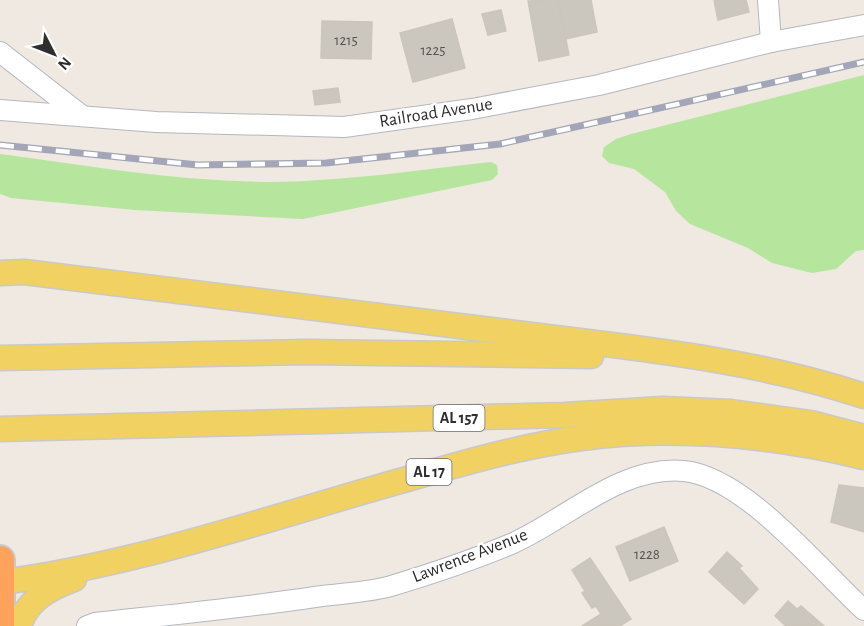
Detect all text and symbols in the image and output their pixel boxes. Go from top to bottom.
north arrow [24,24,84,84]
house number: 1215 [334,33,358,48]
house number: 1225 [420,43,446,58]
text: N [55,54,74,73]
street label: Railroad Avenue [378,95,494,131]
road number: AL 157 [434,405,484,431]
road number: AL 17 [406,459,452,485]
street label: Lawrence Avenue [410,526,530,586]
house number: 1228 [634,547,660,562]

